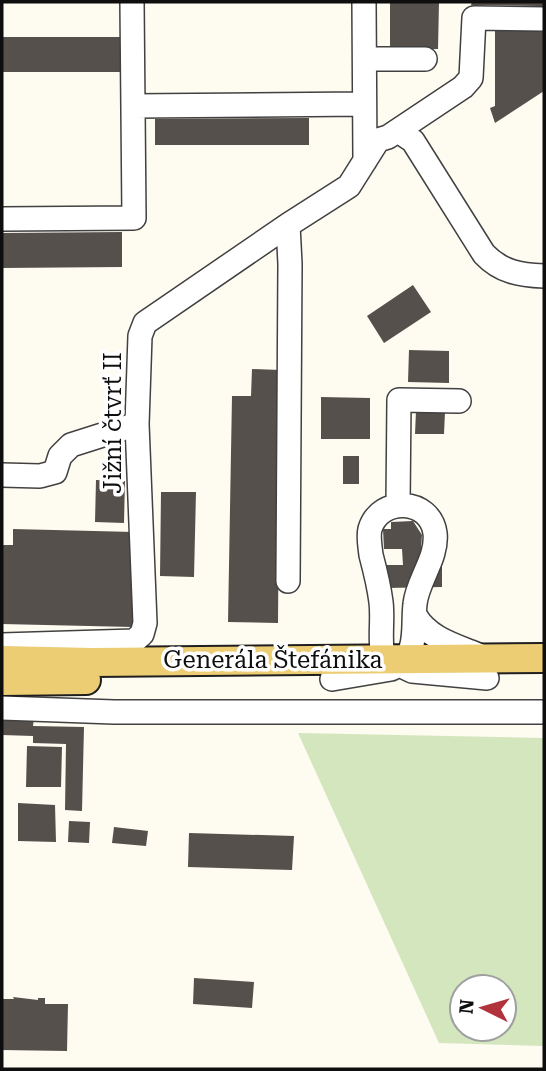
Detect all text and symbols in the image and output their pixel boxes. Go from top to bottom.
street label: Jižní čtvrť II [99,352,127,494]
street label: Generála Štefánika [163,645,383,674]
north arrow [448,973,518,1043]
text: N [454,998,479,1015]

